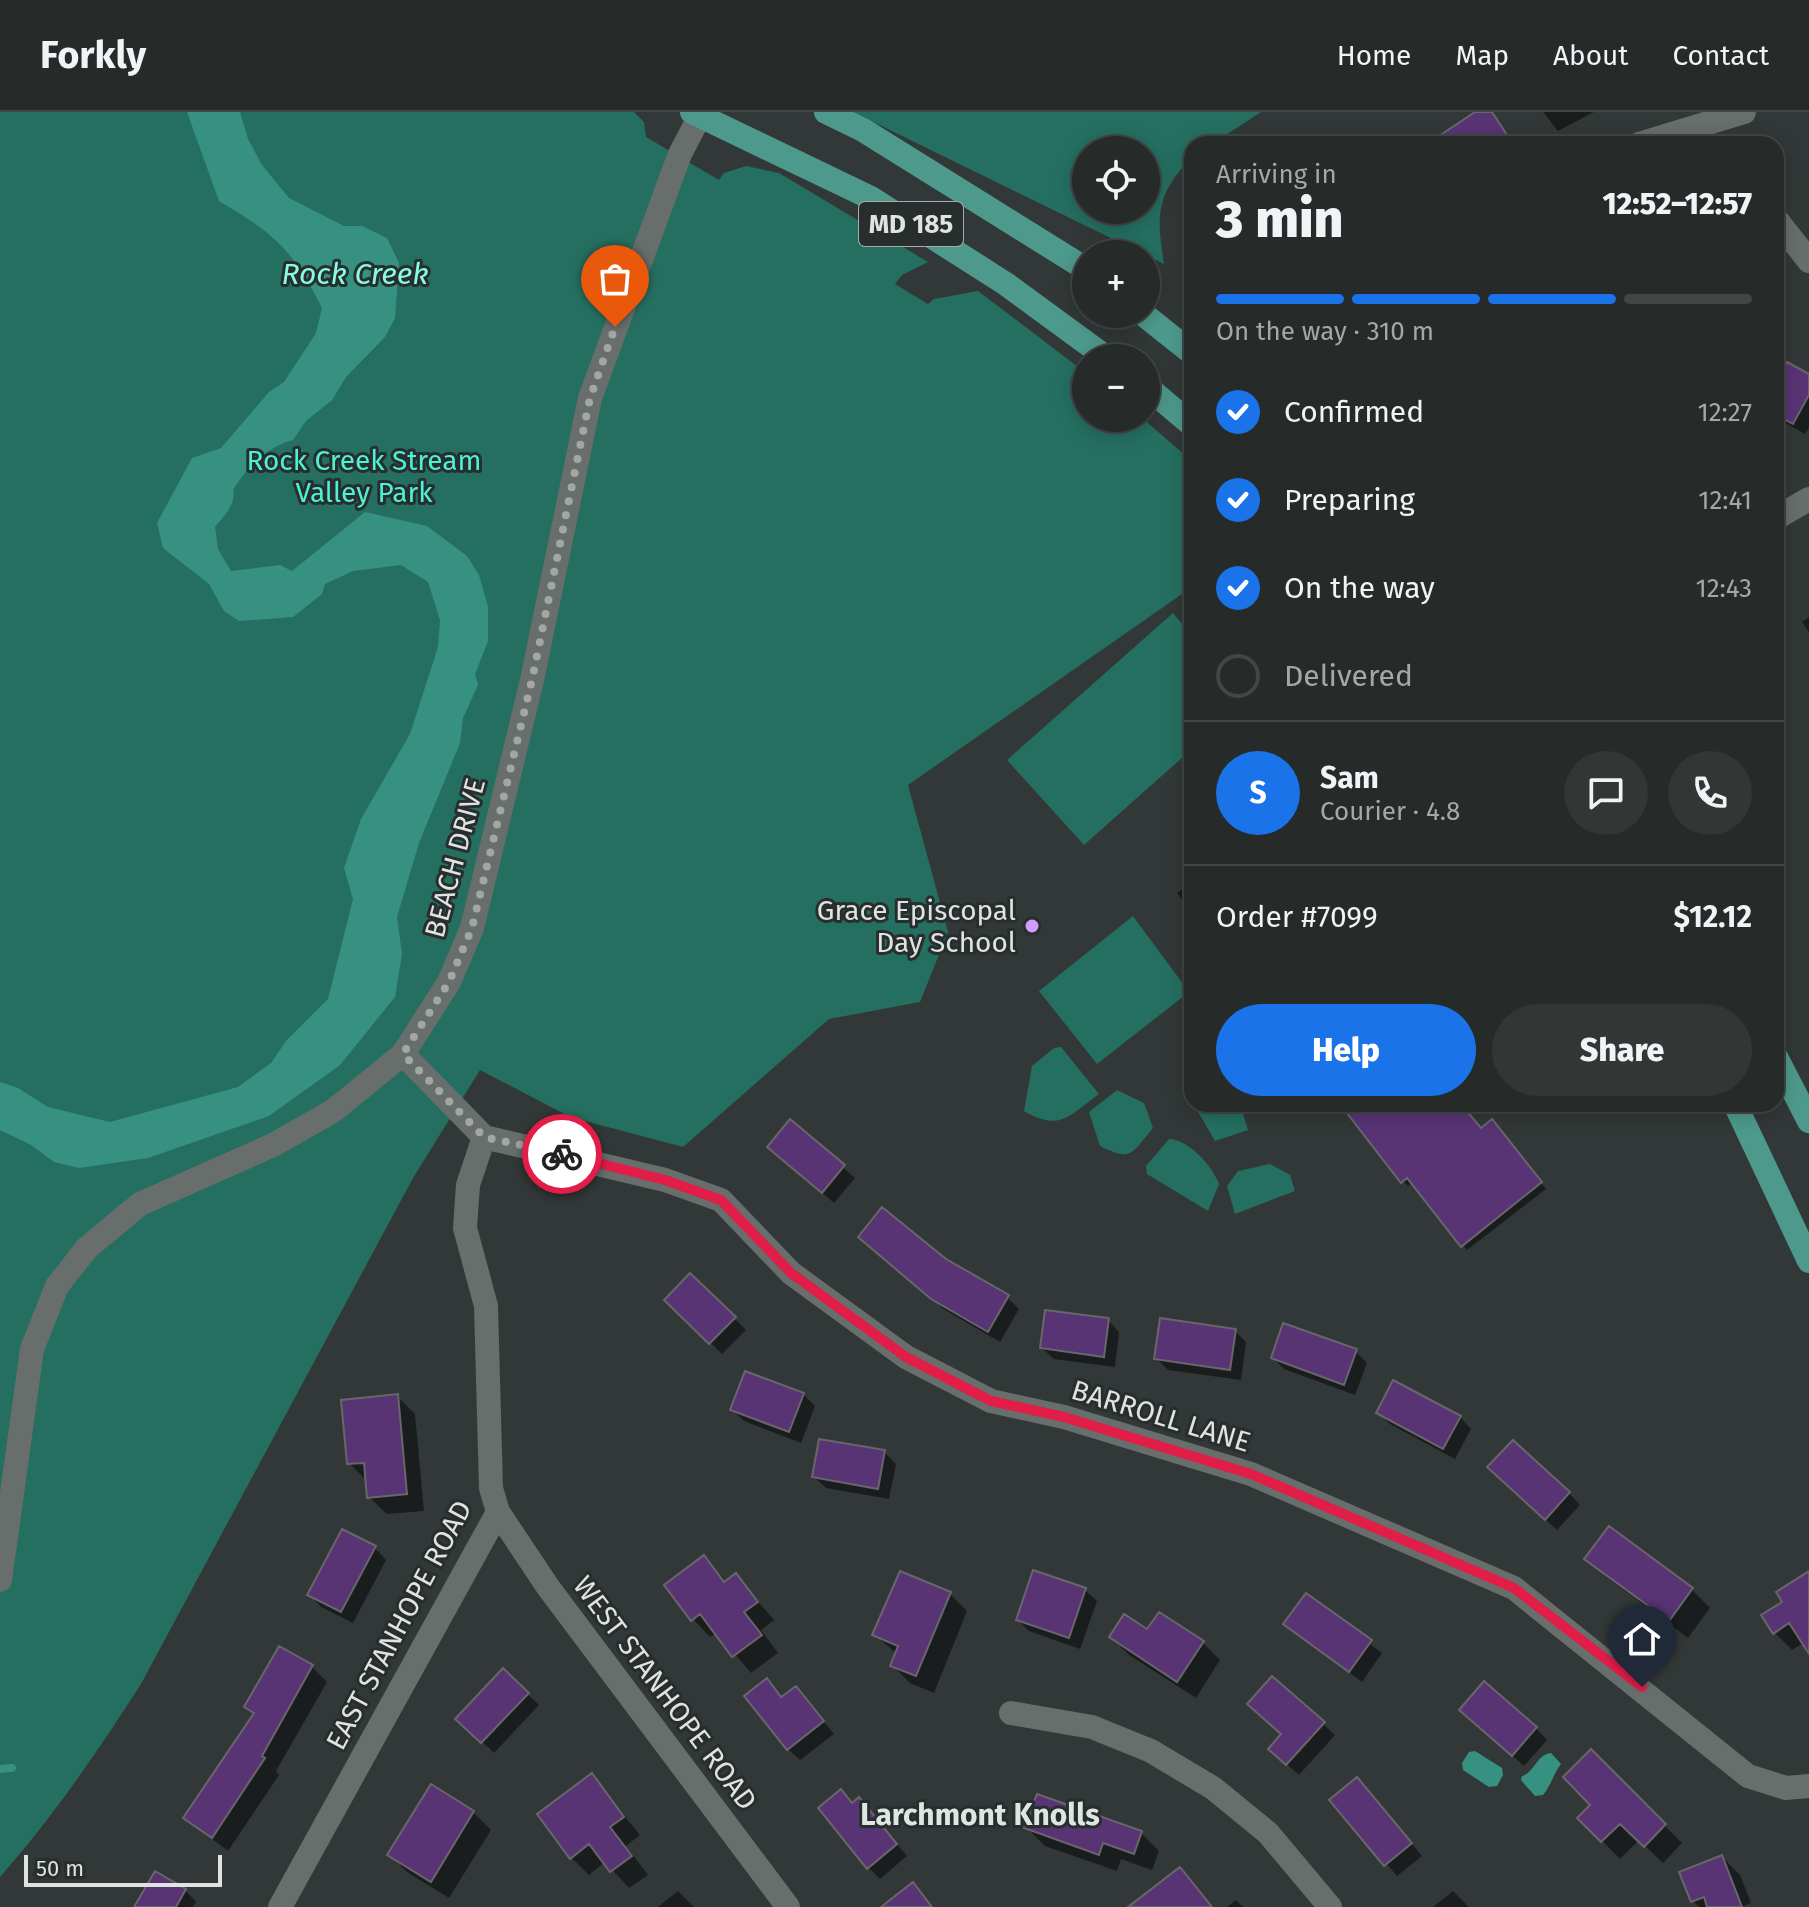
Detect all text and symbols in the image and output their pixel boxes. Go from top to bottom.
text: Forkly [40,32,146,78]
text: Home [1337,39,1411,72]
text: Map [1455,39,1509,72]
text: About [1553,39,1628,72]
text: Contact [1672,39,1769,72]
map controls [1072,136,1160,432]
button: locate [1072,136,1160,224]
text: Arriving in [1216,159,1337,190]
text: 12:52–12:57 [1602,186,1752,222]
text: 3 min [1216,188,1344,251]
road number: MD 185 [859,202,963,246]
button: + [1072,240,1160,328]
pin [581,245,649,327]
water label: Rock Creek [281,256,429,292]
icon: bag [593,257,637,301]
text: On the way · 310 m [1216,316,1434,347]
button: − [1072,344,1160,432]
icon: check [1216,390,1260,434]
text: Confirmed [1284,394,1424,430]
text: 12:27 [1697,397,1752,428]
park label: Rock Creek Stream Valley Park [246,444,482,509]
icon: check [1216,478,1260,522]
text: Preparing [1284,482,1415,518]
text: 12:41 [1698,485,1752,516]
icon: check [1216,566,1260,610]
text: On the way [1284,570,1435,606]
text: 12:43 [1695,573,1752,604]
text: Delivered [1284,658,1413,694]
button: chat [1564,751,1648,835]
button: phone [1668,751,1752,835]
text: Sam [1320,760,1379,796]
street label: BEACH DRIVE [418,775,492,941]
text: S [1249,775,1267,811]
text: Courier · 4.8 [1320,796,1460,827]
place label: Grace Episcopal Day School [817,894,1016,959]
text: Order #7099 [1216,899,1378,935]
text: $12.12 [1674,899,1752,935]
marker: Grace Episcopal Day School [1023,917,1041,935]
button: Help [1216,1004,1476,1096]
button: Share [1492,1004,1752,1096]
courier [522,1114,602,1194]
icon: bike [540,1132,584,1176]
street label: BARROLL LANE [1068,1373,1254,1459]
street label: EAST STANHOPE ROAD [319,1495,479,1755]
street label: WEST STANHOPE ROAD [566,1570,764,1816]
pin [1608,1605,1676,1687]
icon: home [1620,1617,1664,1661]
district label: Larchmont Knolls [860,1797,1100,1833]
scale bar [24,1851,222,1887]
text: 50 m [36,1855,84,1882]

